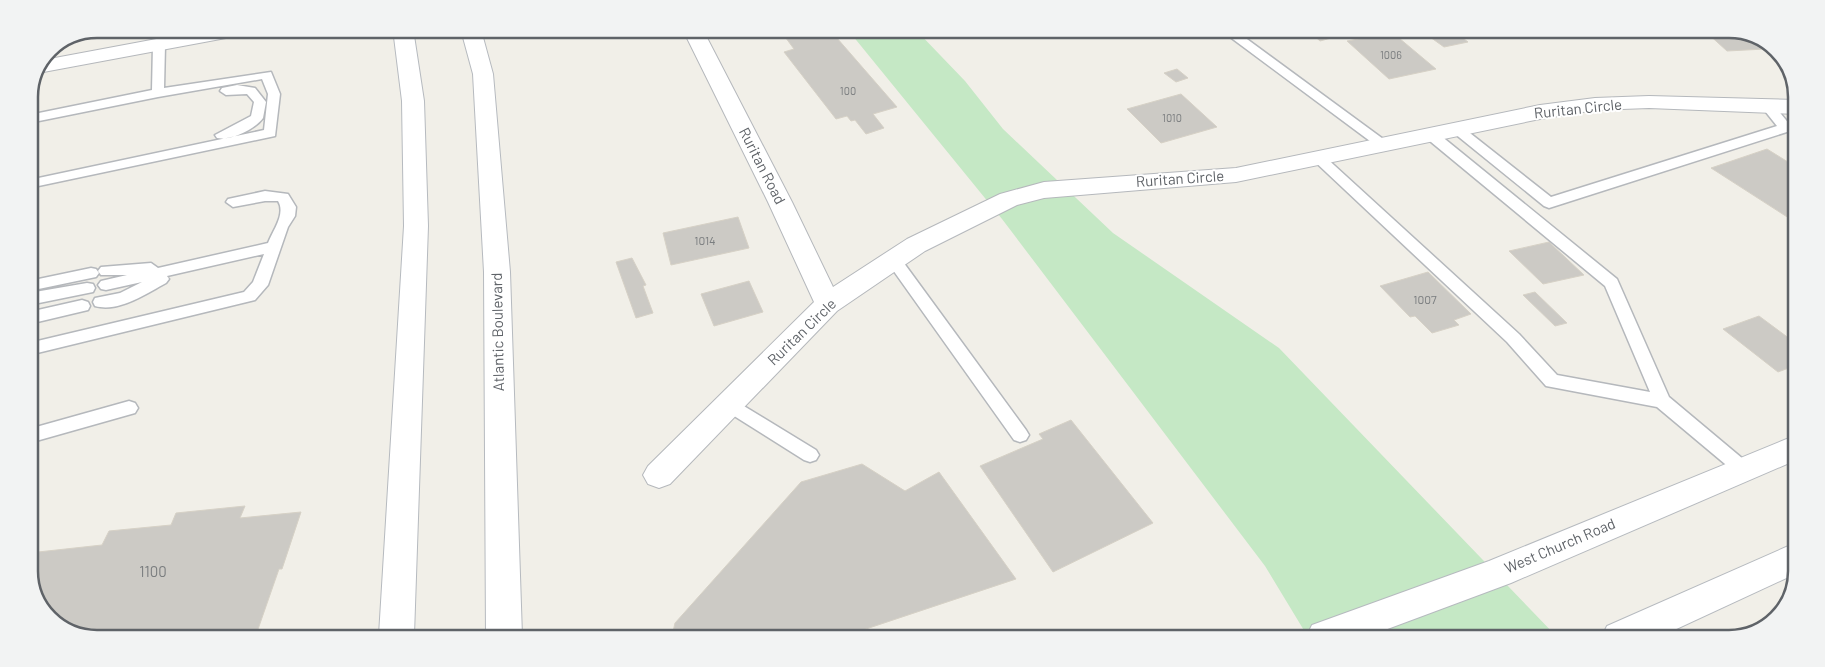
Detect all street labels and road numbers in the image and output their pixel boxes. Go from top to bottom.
street label: Ruritan Circle [1533,94,1623,122]
street label: Ruritan Road [736,124,790,207]
street label: Ruritan Circle [1135,166,1225,190]
street label: Atlantic Boulevard [487,272,507,392]
street label: Ruritan Circle [763,294,839,368]
street label: West Church Road [1501,514,1618,577]

